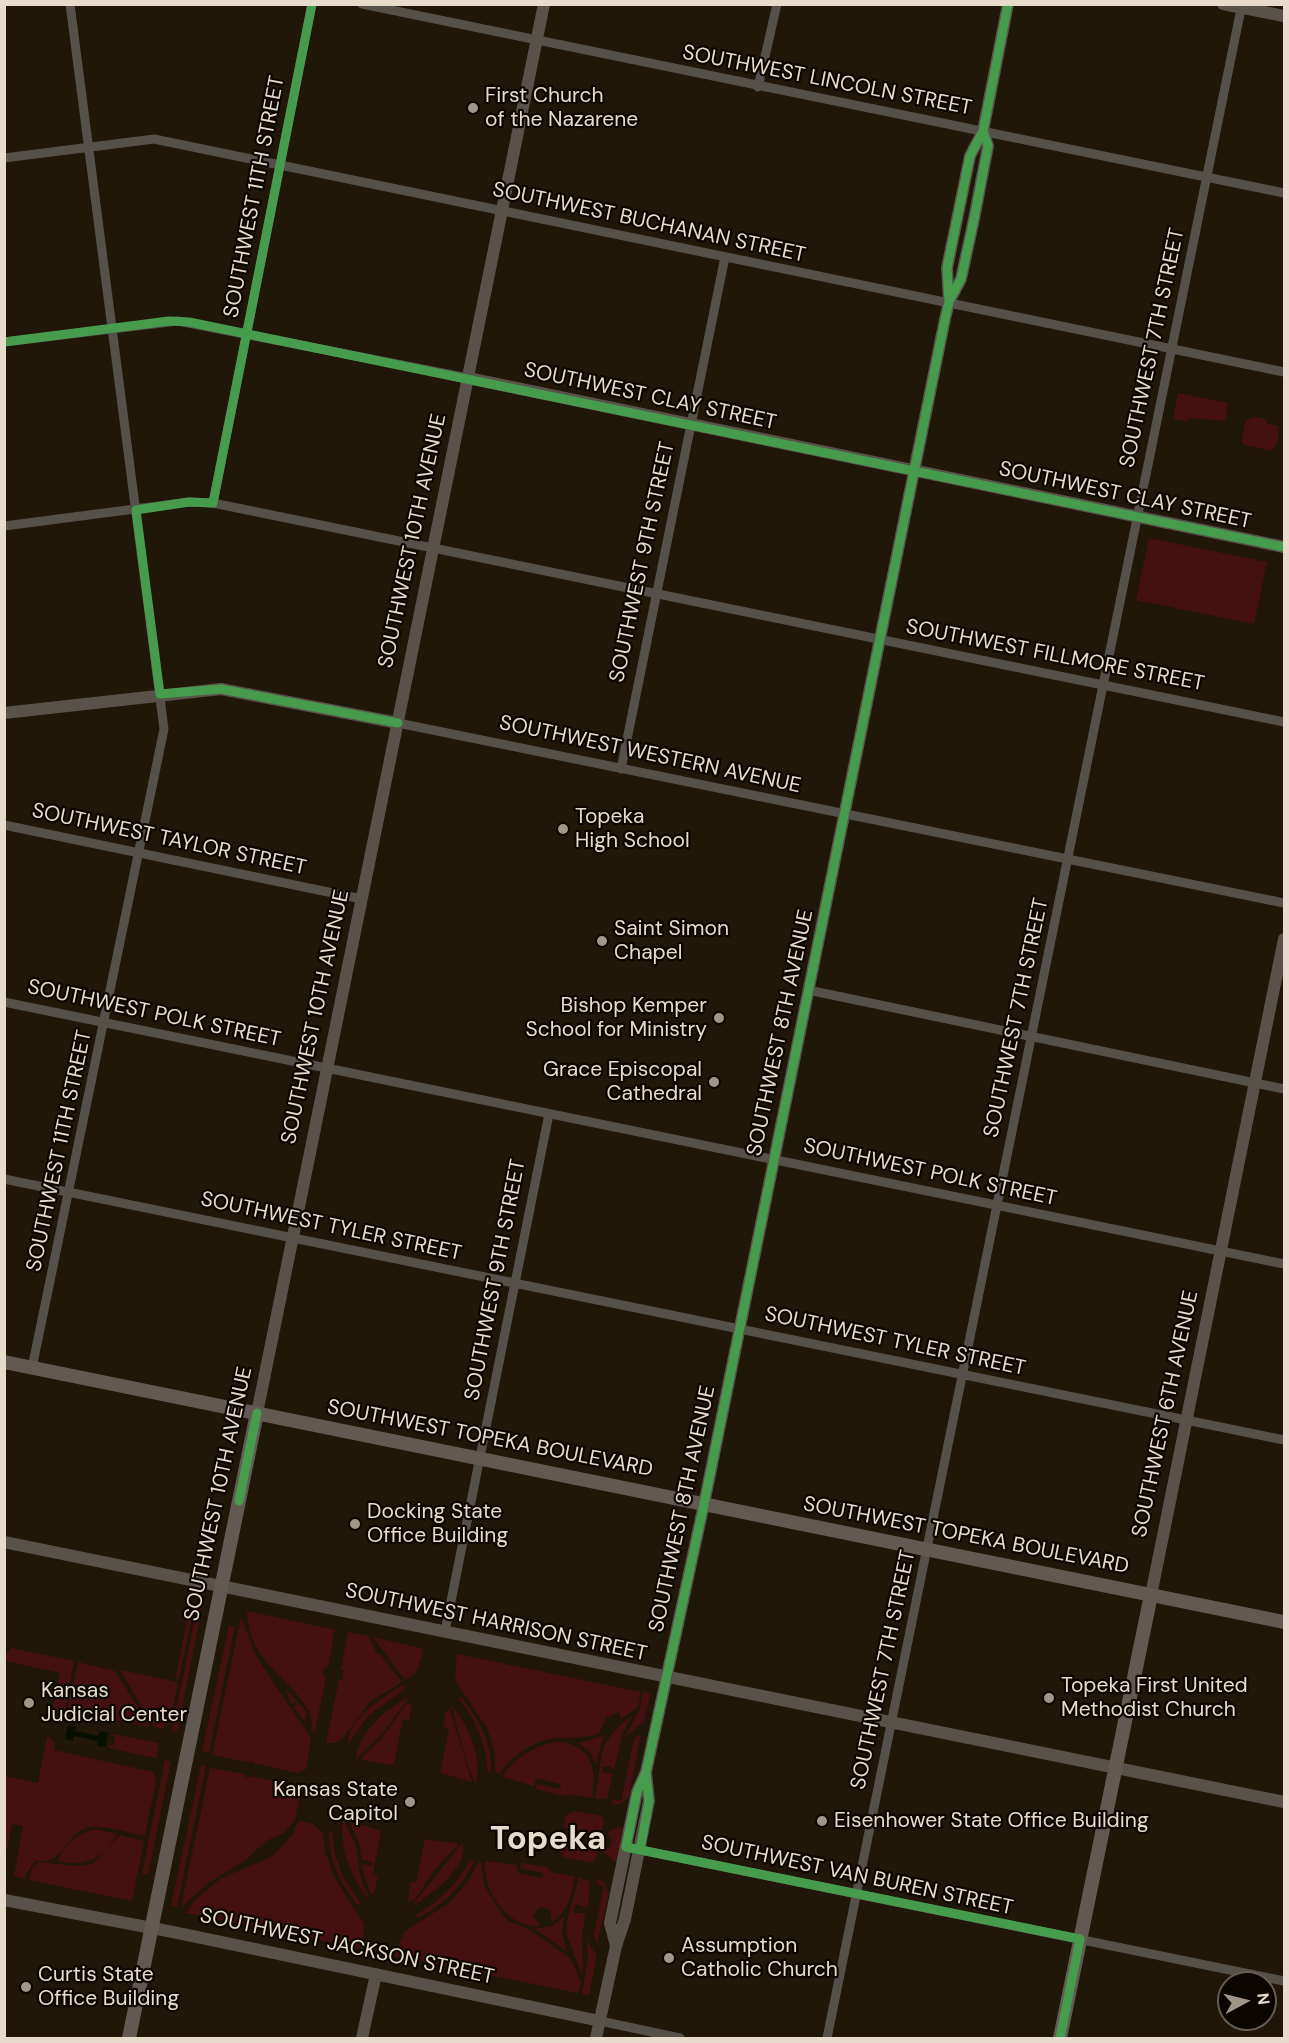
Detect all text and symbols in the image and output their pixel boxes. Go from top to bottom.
street label: SOUTHWEST LINCOLN STREET [680,41,974,121]
street label: SOUTHWEST 11TH STREET [219,74,291,320]
place label: First Church of the Nazarene [485,83,638,133]
marker: First Church of the Nazarene [466,101,480,115]
street label: SOUTHWEST BUCHANAN STREET [490,177,808,269]
street label: SOUTHWEST 7TH STREET [1115,226,1191,470]
street label: SOUTHWEST CLAY STREET [521,358,779,436]
street label: SOUTHWEST 10TH AVENUE [374,412,452,670]
street label: SOUTHWEST 9TH STREET [605,439,681,685]
street label: SOUTHWEST CLAY STREET [996,457,1254,535]
street label: SOUTHWEST FILLMORE STREET [904,615,1206,697]
street label: SOUTHWEST WESTERN AVENUE [497,711,803,799]
street label: SOUTHWEST TAYLOR STREET [29,799,309,881]
place label: Topeka High School [575,804,690,854]
marker: Topeka High School [556,822,570,836]
street label: SOUTHWEST 10TH AVENUE [277,888,355,1146]
street label: SOUTHWEST 7TH STREET [979,896,1055,1140]
street label: SOUTHWEST 8TH AVENUE [743,907,819,1159]
place label: Saint Simon Chapel [614,916,729,966]
marker: Saint Simon Chapel [595,934,609,948]
street label: SOUTHWEST POLK STREET [25,975,283,1053]
place label: Bishop Kemper School for Ministry [525,993,707,1043]
marker: Bishop Kemper School for Ministry [712,1011,726,1025]
street label: SOUTHWEST 11TH STREET [22,1028,98,1274]
place label: Grace Episcopal Cathedral [543,1057,702,1107]
marker: Grace Episcopal Cathedral [707,1075,721,1089]
street label: SOUTHWEST POLK STREET [801,1134,1059,1212]
street label: SOUTHWEST 9TH STREET [460,1157,532,1403]
street label: SOUTHWEST TYLER STREET [198,1187,464,1267]
street label: SOUTHWEST 6TH AVENUE [1128,1288,1204,1540]
street label: SOUTHWEST TYLER STREET [762,1302,1028,1382]
street label: SOUTHWEST 10TH AVENUE [180,1365,258,1623]
street label: SOUTHWEST 8TH AVENUE [645,1383,721,1635]
street label: SOUTHWEST TOPEKA BOULEVARD [325,1395,655,1483]
street label: SOUTHWEST TOPEKA BOULEVARD [801,1492,1131,1580]
place label: Docking State Office Building [367,1499,508,1549]
marker: Docking State Office Building [348,1517,362,1531]
street label: SOUTHWEST 7TH STREET [846,1548,922,1792]
street label: SOUTHWEST HARRISON STREET [343,1579,649,1667]
place label: Topeka First United Methodist Church [1061,1673,1248,1723]
place label: Kansas Judicial Center [41,1678,187,1728]
marker: Topeka First United Methodist Church [1042,1691,1056,1705]
marker: Kansas Judicial Center [22,1696,36,1710]
place label: Kansas State Capitol [273,1777,398,1827]
marker: Kansas State Capitol [403,1795,417,1809]
place label: Eisenhower State Office Building [834,1808,1149,1834]
marker: Eisenhower State Office Building [815,1814,829,1828]
district label: Topeka [490,1820,606,1860]
street label: SOUTHWEST VAN BUREN STREET [699,1831,1015,1921]
street label: SOUTHWEST JACKSON STREET [198,1903,496,1991]
place label: Assumption Catholic Church [681,1933,838,1983]
marker: Assumption Catholic Church [662,1951,676,1965]
place label: Curtis State Office Building [38,1962,179,2012]
north arrow [1217,1971,1277,2031]
marker: Curtis State Office Building [19,1980,33,1994]
text: N [1252,1992,1275,2006]

